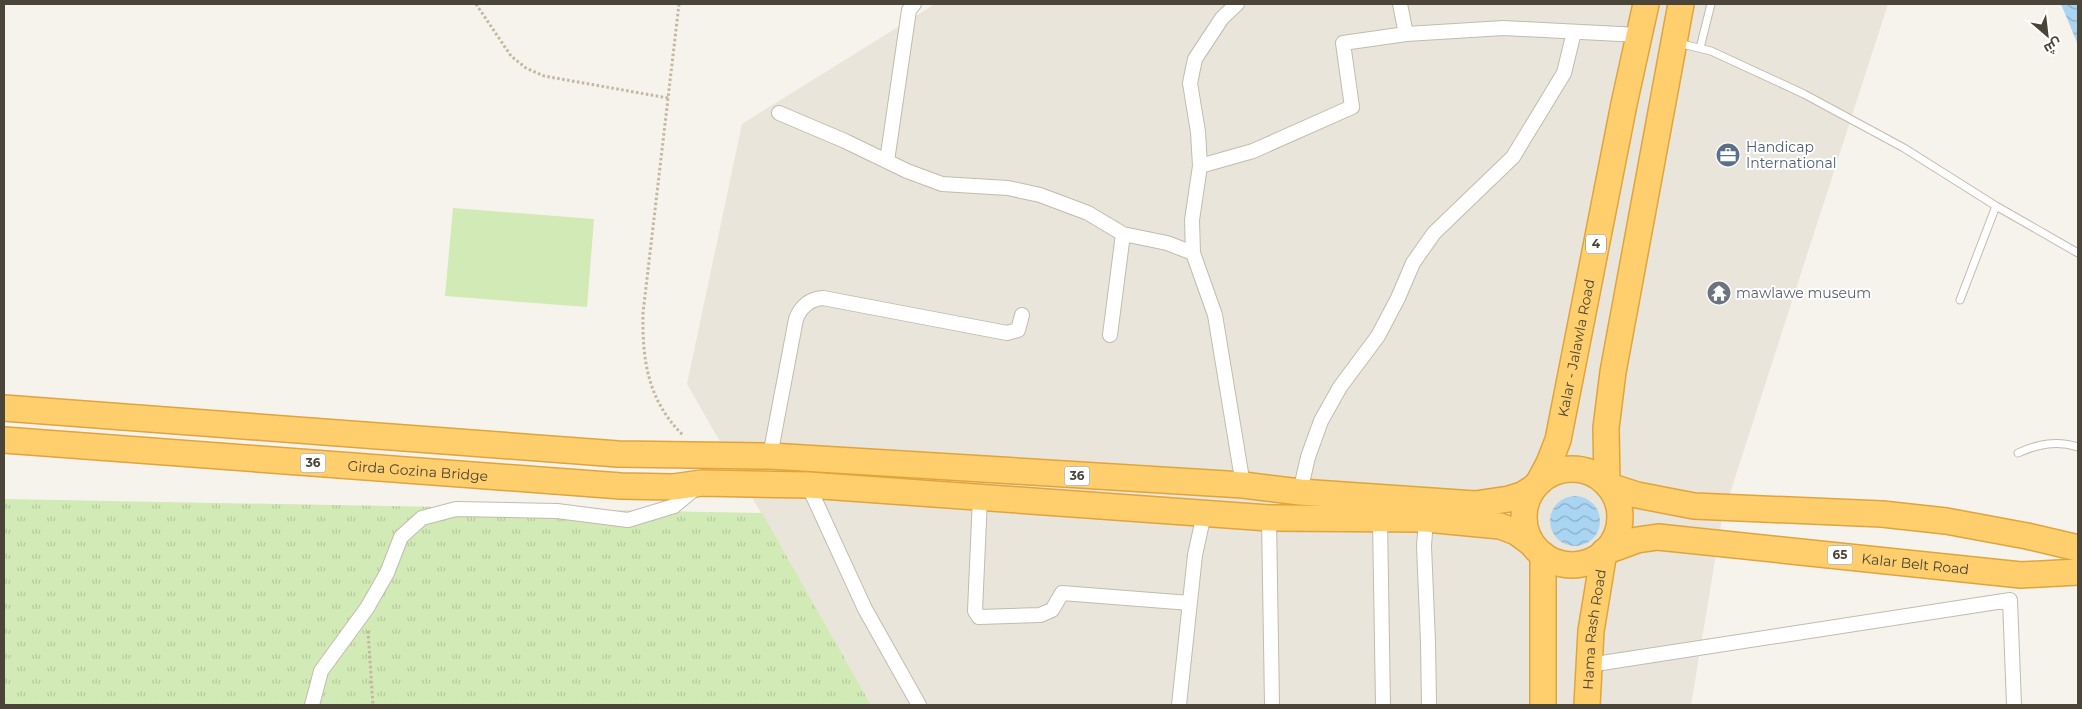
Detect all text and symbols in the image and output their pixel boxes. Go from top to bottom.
north arrow [2022,10,2072,60]
text: ش [2041,34,2065,59]
place label: Handicap International [1746,138,1837,172]
office icon: Handicap International [1715,142,1741,168]
road number: 4 [1586,234,1606,253]
street label: Kalar - Jalawla Road [1554,277,1598,418]
temple icon: mawlawe museum [1706,280,1732,306]
place label: mawlawe museum [1736,284,1871,302]
road number: 36 [300,453,326,472]
street label: Girda Gozina Bridge [347,457,489,485]
road number: 36 [1064,466,1090,486]
road number: 65 [1828,546,1852,564]
street label: Kalar Belt Road [1861,549,1970,579]
street label: Hama Rash Road [1579,568,1610,690]

